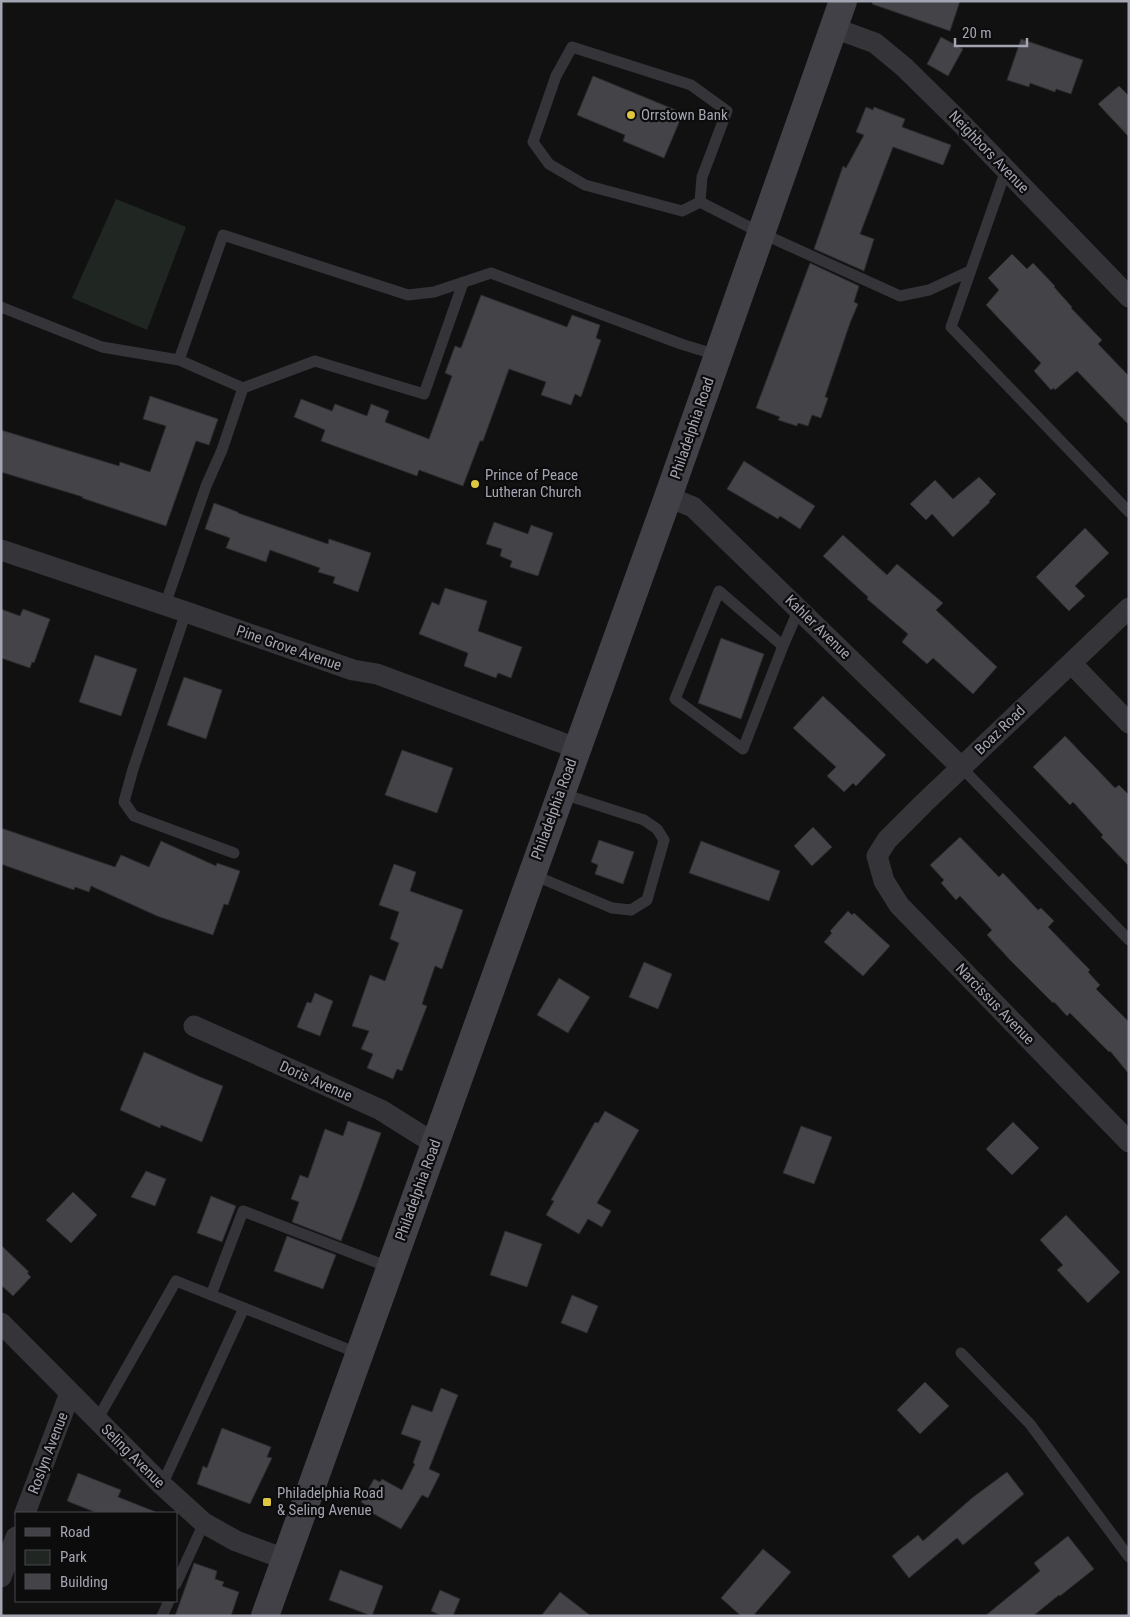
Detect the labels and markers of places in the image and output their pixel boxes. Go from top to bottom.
place label: Orrstown Bank [641,106,728,124]
marker: Orrstown Bank [625,109,637,121]
place label: Prince of Peace Lutheran Church [485,466,582,501]
marker: Prince of Peace Lutheran Church [469,478,481,490]
place label: Philadelphia Road & Seling Avenue [277,1484,383,1519]
marker: Philadelphia Road & Seling Avenue [261,1496,273,1508]

